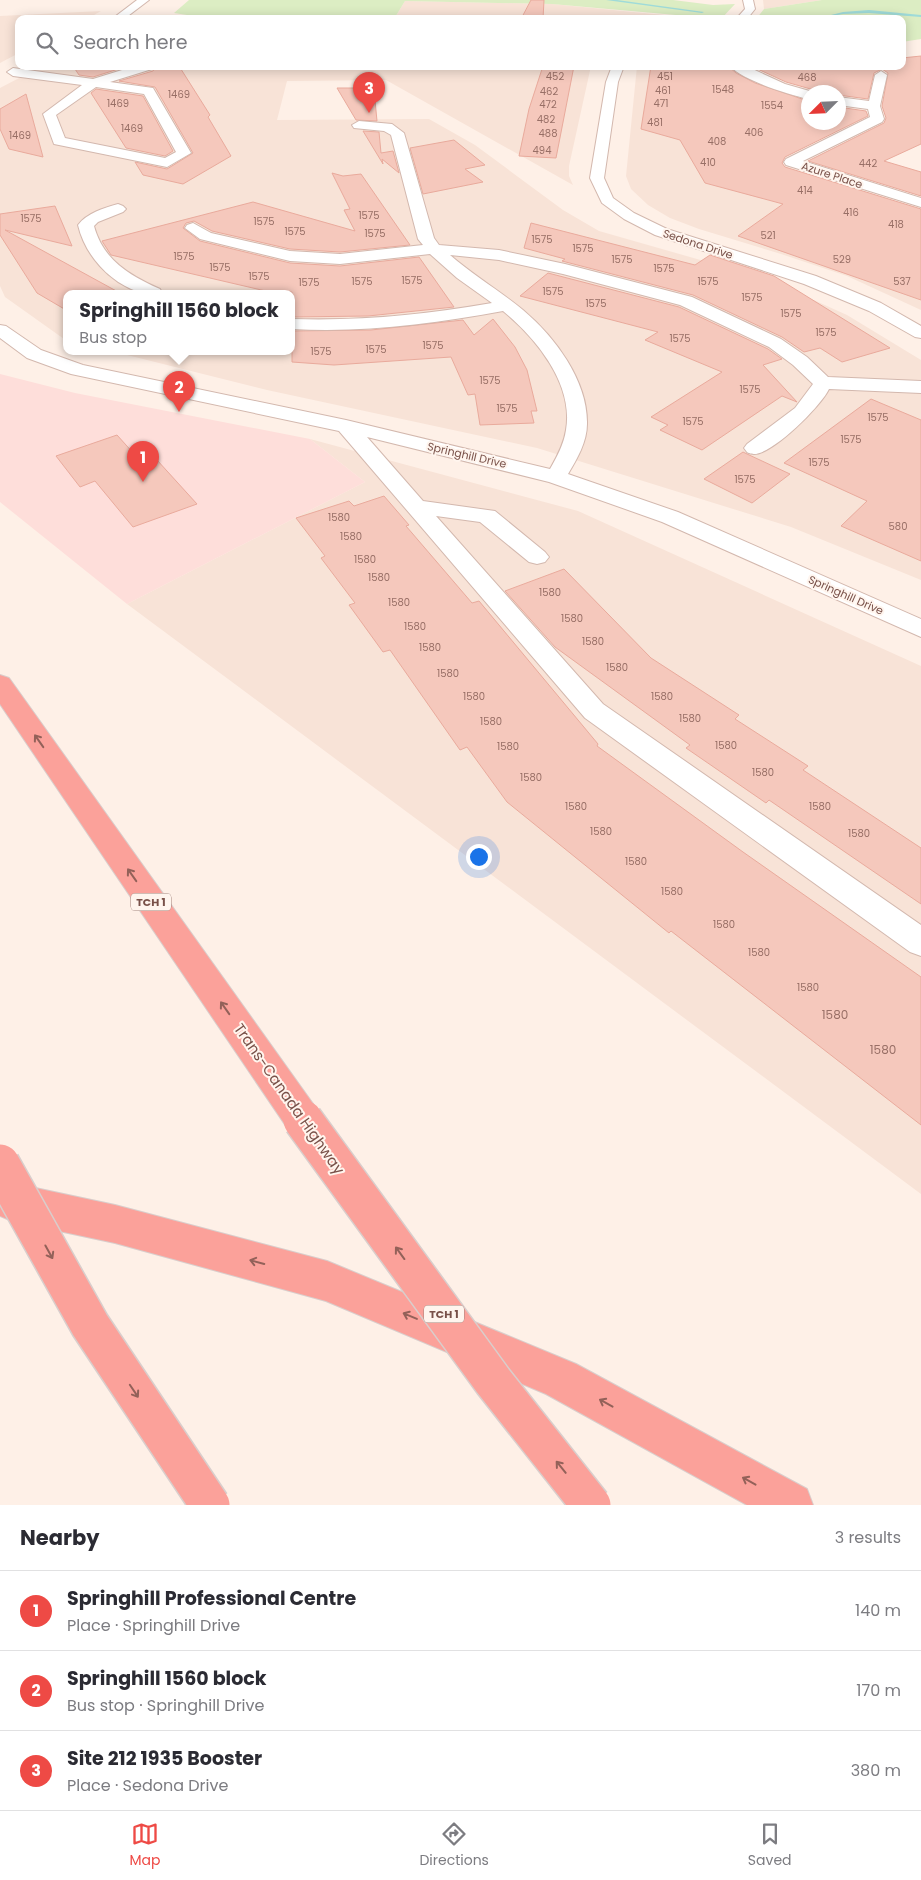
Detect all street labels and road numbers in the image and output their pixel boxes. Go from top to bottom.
street label: Azure Place [799,158,865,192]
street label: Sedona Drive [661,225,735,263]
street label: Springhill Drive [426,438,508,472]
street label: Springhill Drive [806,571,886,619]
road number: TCH 1 [131,894,171,910]
street label: Trans-Canada Highway [229,1019,350,1179]
road number: TCH 1 [424,1306,464,1322]

